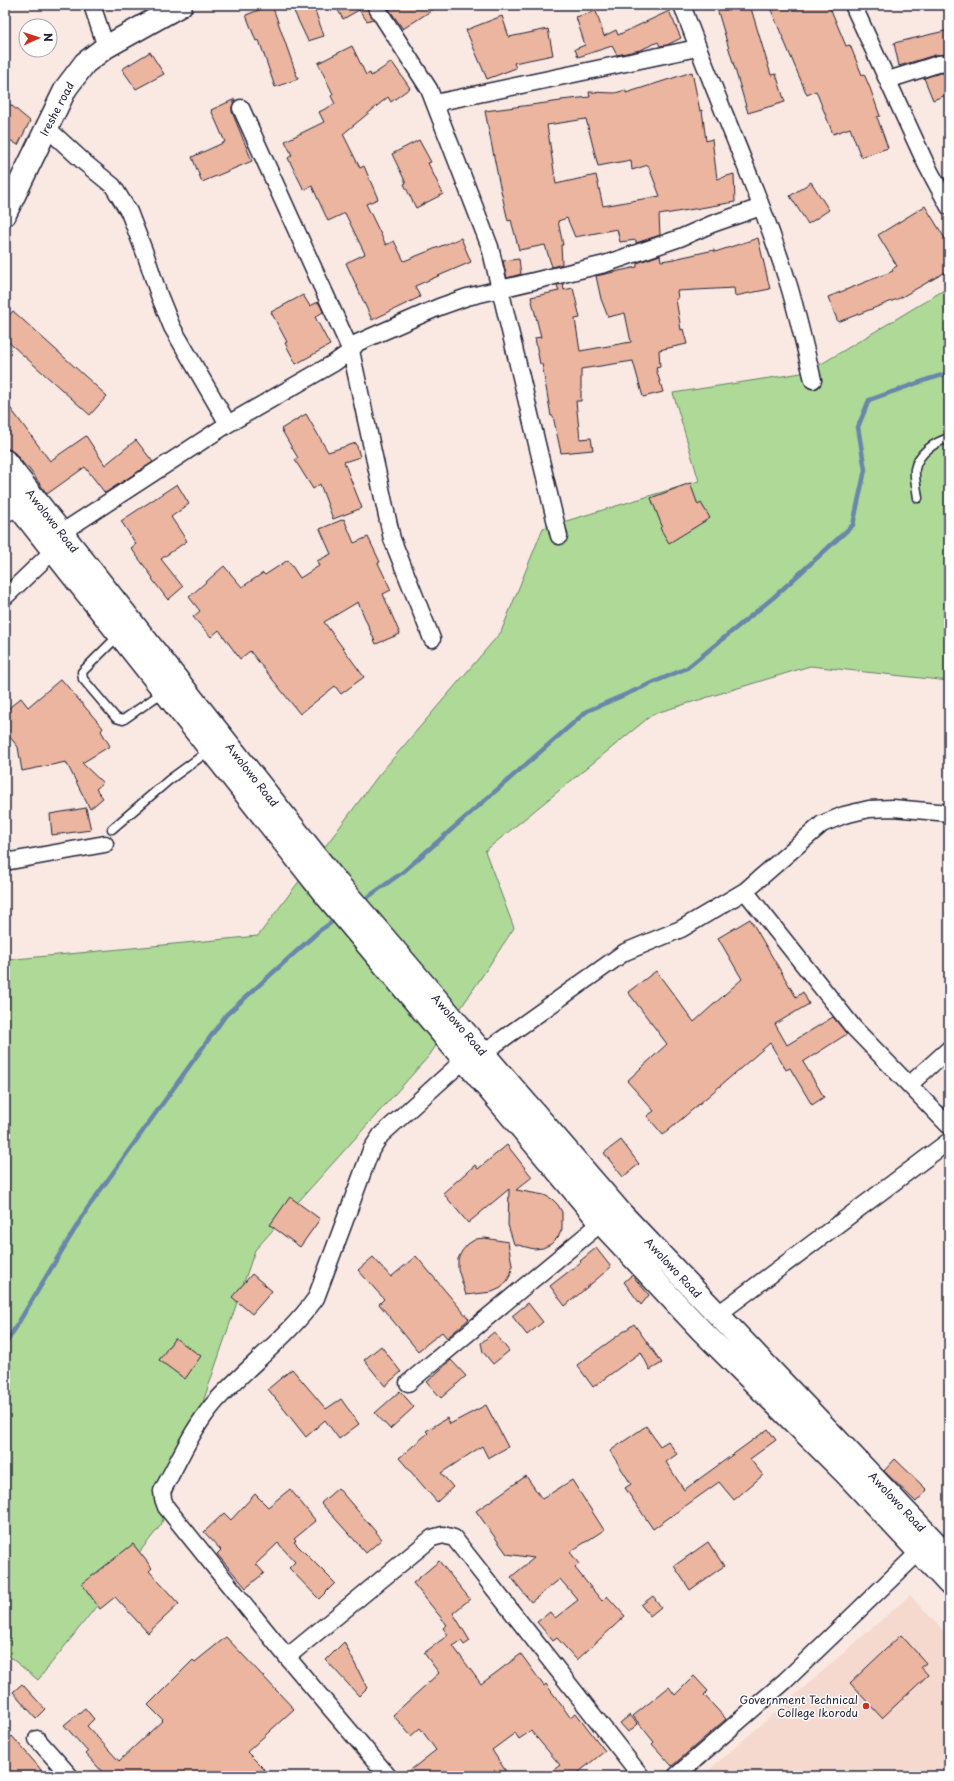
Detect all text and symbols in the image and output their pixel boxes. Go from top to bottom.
north arrow [18,18,58,58]
text: N [40,33,57,43]
street label: Ireshe road [35,79,78,139]
street label: Awolowo Road [22,485,83,556]
street label: Awolowo Road [222,739,283,810]
street label: Awolowo Road [428,990,491,1059]
street label: Awolowo Road [641,1234,706,1302]
street label: Awolowo Road [865,1468,930,1536]
place label: Government Technical College Ikorodu [740,1691,858,1721]
marker: Government Technical College Ikorodu [861,1701,871,1711]

